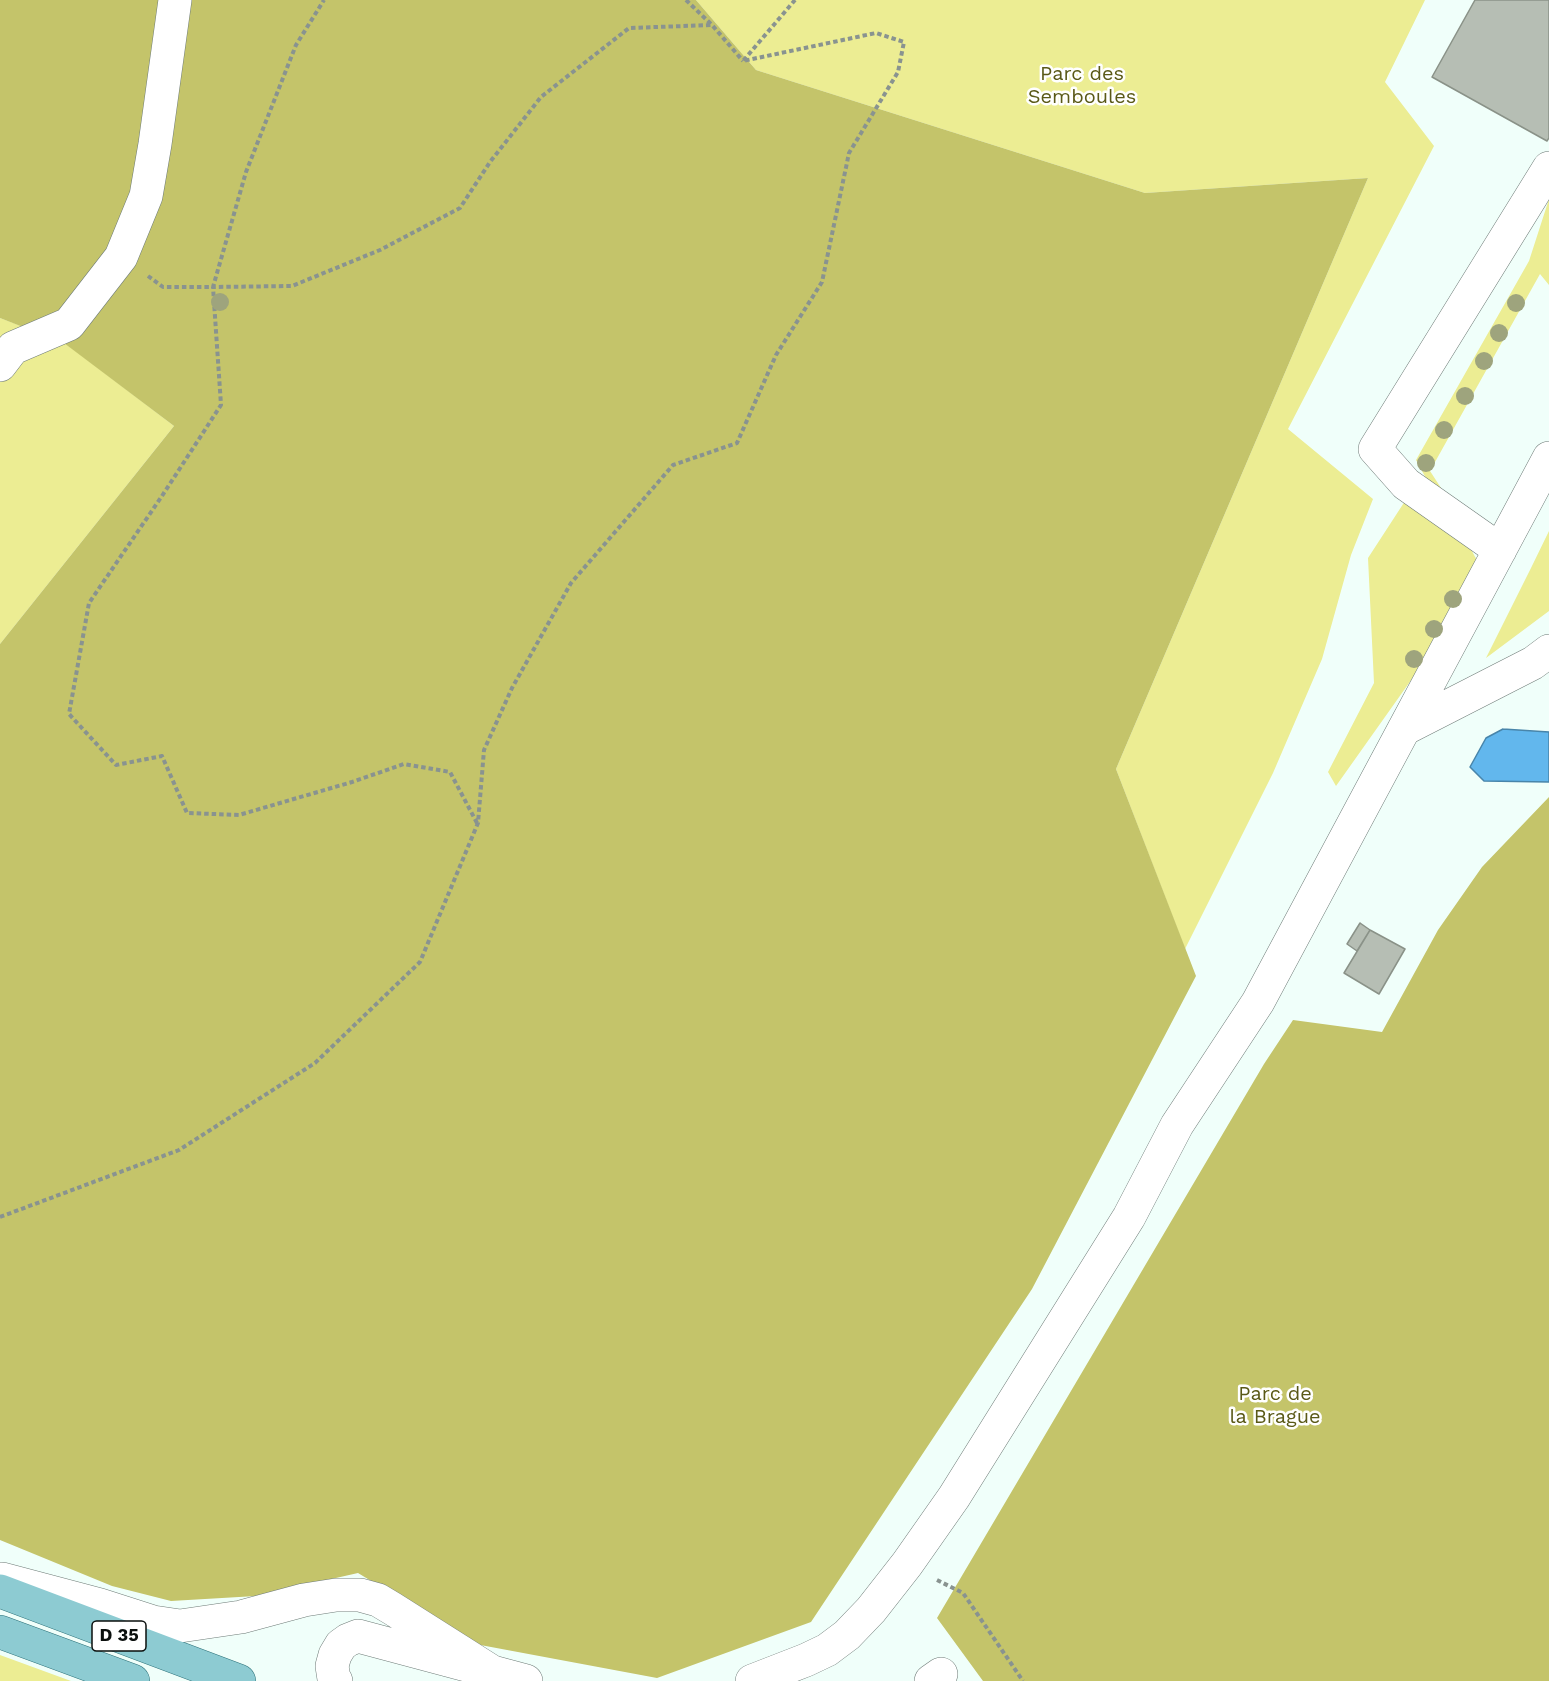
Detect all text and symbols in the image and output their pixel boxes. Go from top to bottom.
park label: Parc des Semboules [1028,62,1136,109]
park label: Parc de la Brague [1229,1382,1321,1429]
road number: D 35 [92,1621,146,1651]

